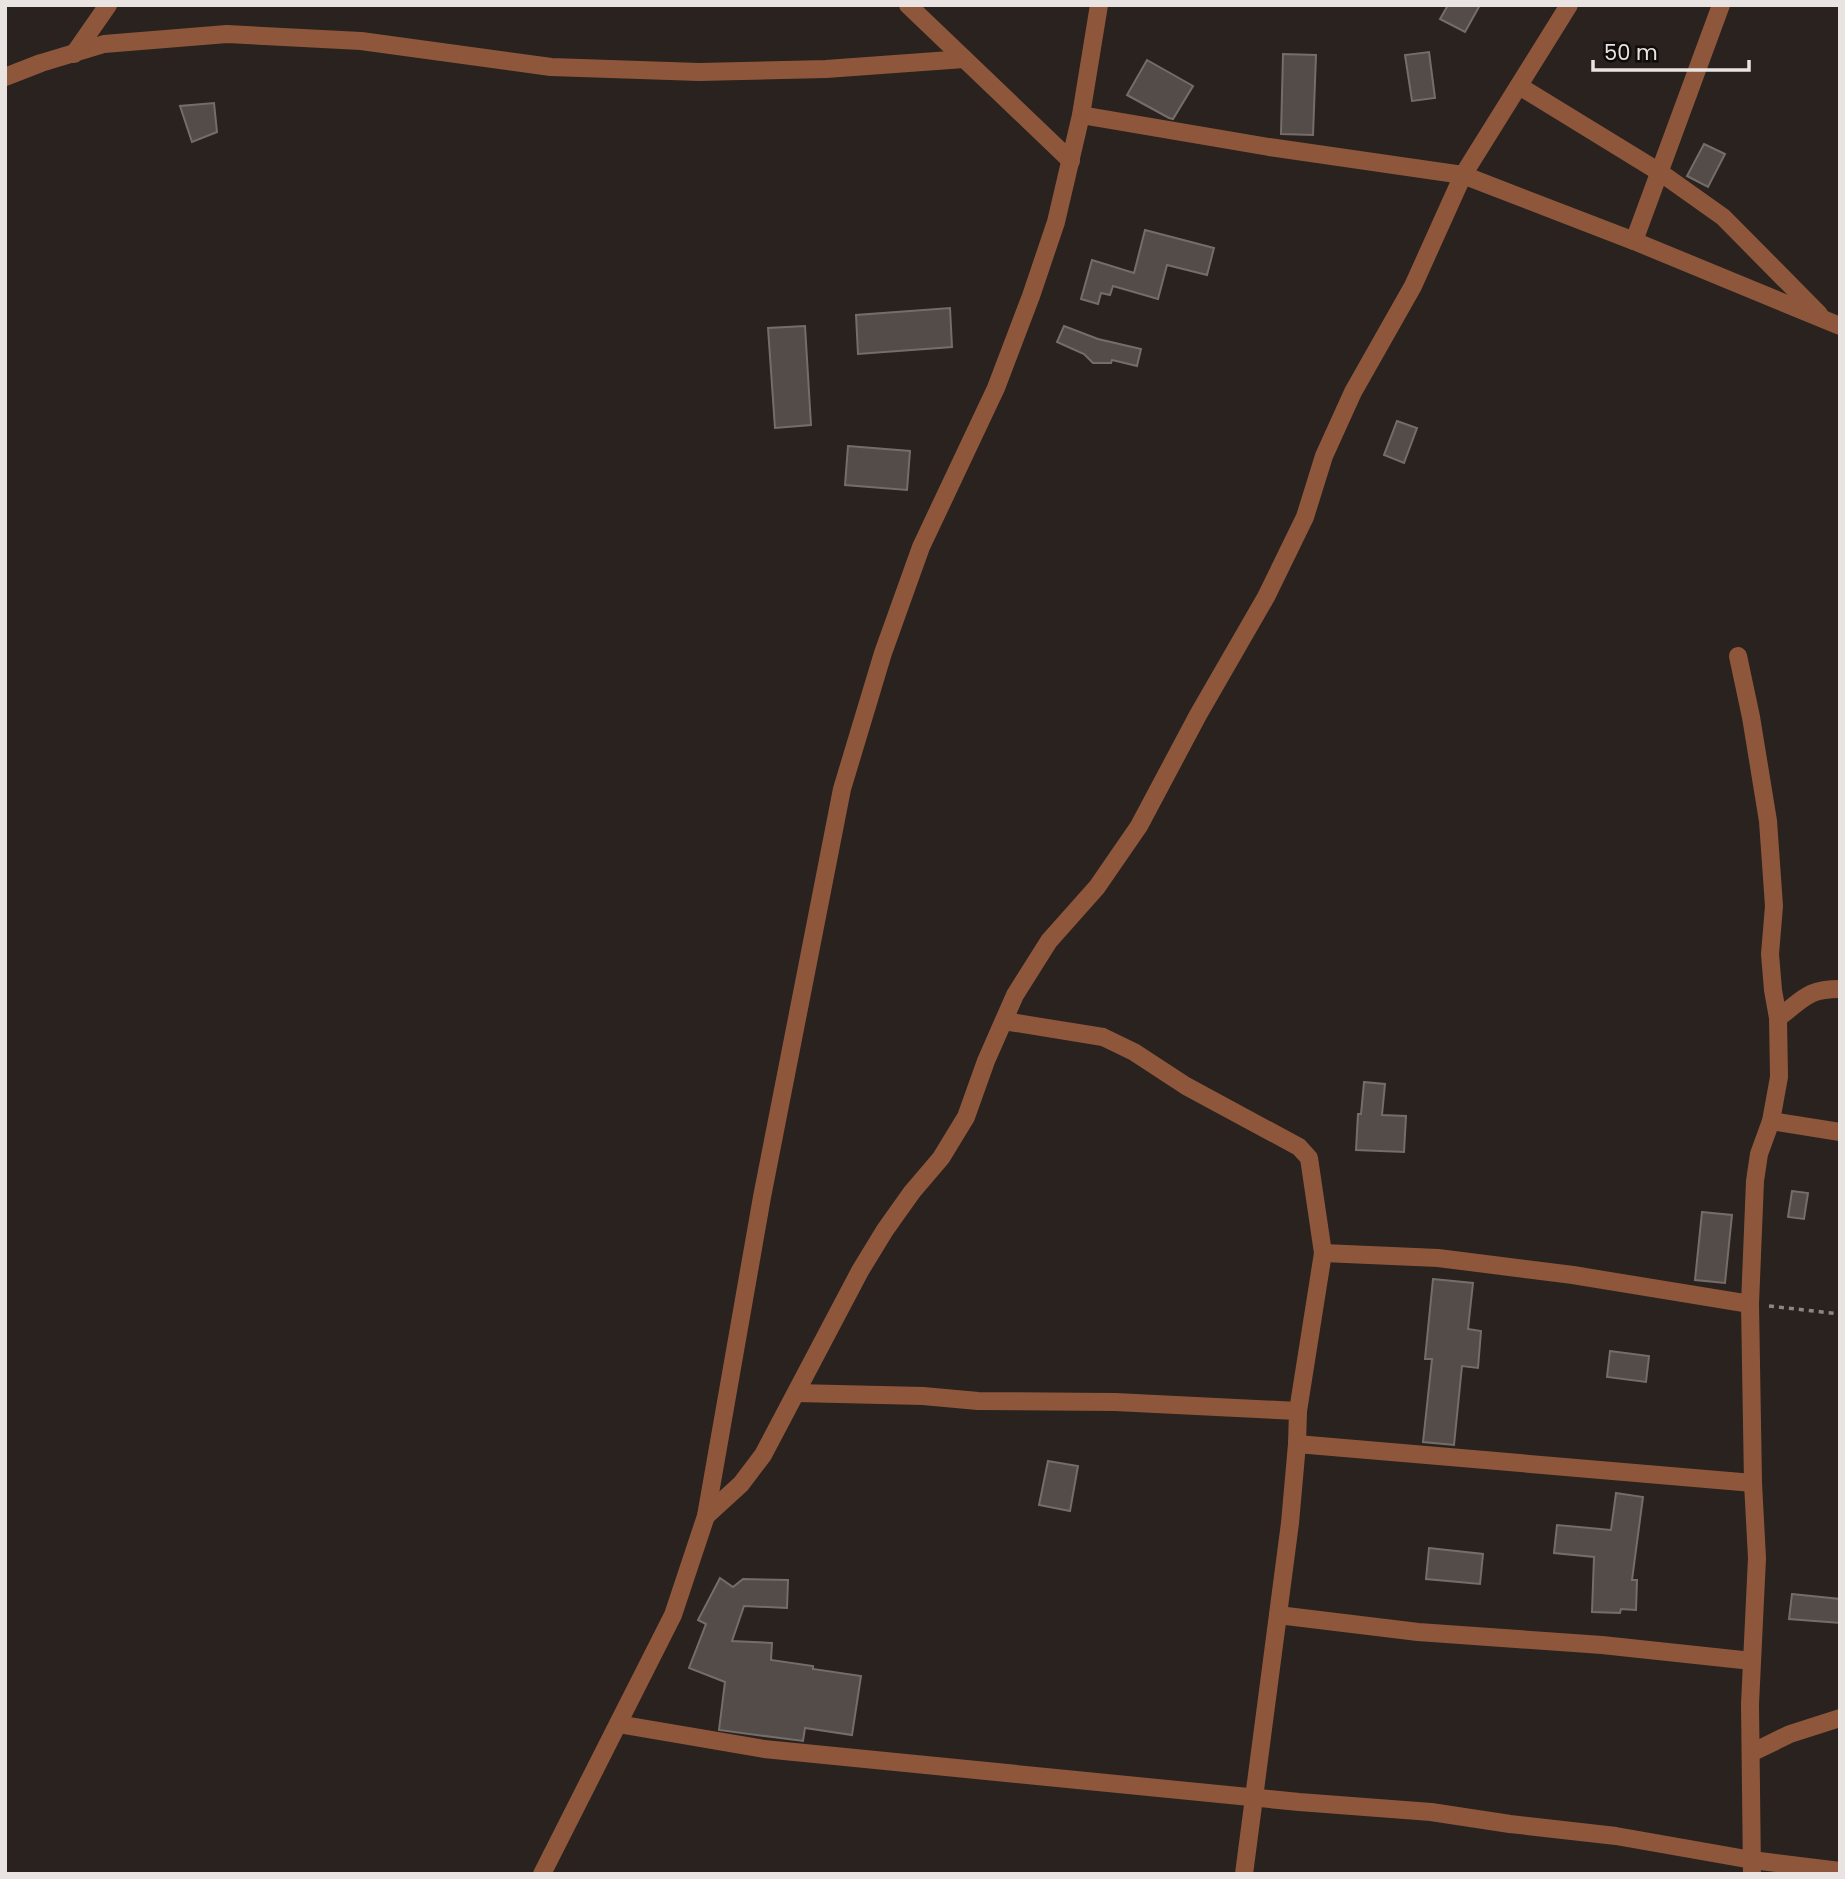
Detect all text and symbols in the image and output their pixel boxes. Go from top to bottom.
scale bar [1593,28,1749,72]
text: 50 m [1604,38,1658,67]

